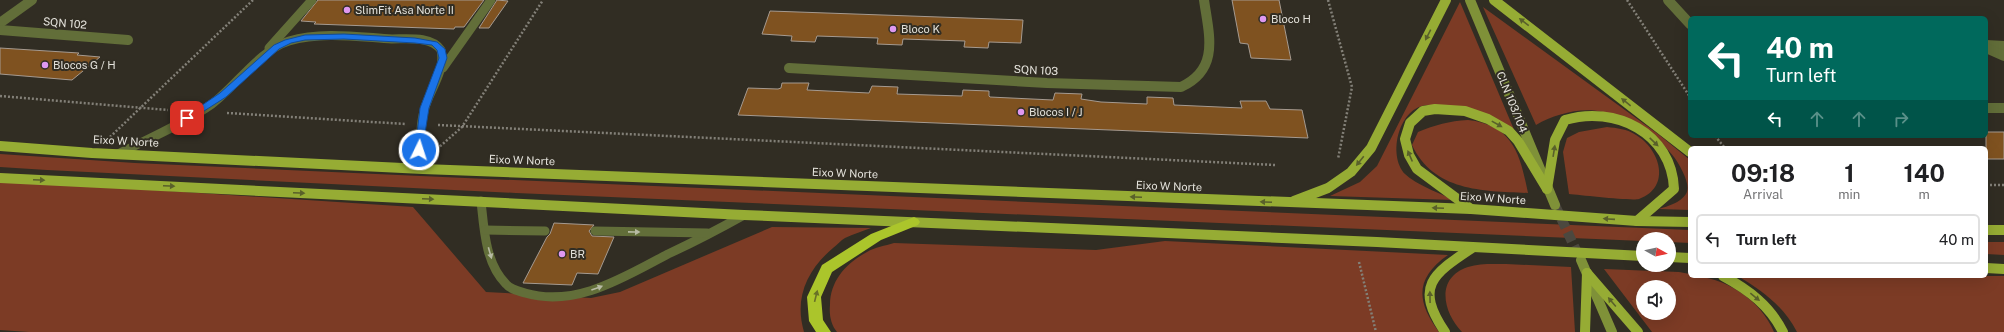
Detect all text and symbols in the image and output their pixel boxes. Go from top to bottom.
place label: SlimFit Asa Norte II [355,4,454,16]
marker: SlimFit Asa Norte II [342,5,352,15]
place label: Bloco H [1271,13,1311,25]
marker: Bloco H [1258,14,1268,24]
street label: SQN 102 [42,15,88,31]
one-way arrow [1518,18,1529,27]
place label: Bloco K [901,23,940,35]
marker: Bloco K [888,24,898,34]
one-way arrow [1425,29,1432,41]
text: 40 m [1766,31,1834,64]
icon: left [1700,32,1752,84]
place label: Blocos G / H [53,59,116,71]
marker: Blocos G / H [40,60,50,70]
street label: SQN 103 [1013,63,1059,77]
text: Turn left [1766,65,1836,86]
street label: CLN 103/104 [1494,70,1530,134]
one-way arrow [1621,98,1632,107]
pin [170,101,204,135]
place label: Blocos I / J [1029,106,1083,118]
icon: arrive [176,107,198,129]
marker: Blocos I / J [1016,107,1026,117]
icon: left [1764,108,1786,130]
icon: ahead [1806,108,1828,130]
icon: ahead [1848,108,1870,130]
icon: right [1890,108,1912,130]
one-way arrow [1491,120,1503,127]
position arrow [398,129,440,171]
street label: Eixo W Norte [93,133,159,149]
one-way arrow [1649,137,1659,147]
one-way arrow [1551,145,1557,157]
one-way arrow [1407,150,1413,162]
street label: Eixo W Norte [489,153,555,167]
one-way arrow [1356,156,1365,167]
text: 09:18 [1731,159,1795,187]
text: 1 [1844,159,1854,187]
text: 140 [1903,159,1945,187]
street label: Eixo W Norte [812,166,878,180]
one-way arrow [33,177,46,183]
street label: Eixo W Norte [1136,179,1202,193]
one-way arrow [163,183,175,190]
text: Arrival [1743,187,1783,202]
text: min [1838,187,1860,202]
text: m [1919,187,1930,202]
one-way arrow [293,189,305,196]
street label: Eixo W Norte [1460,190,1526,206]
one-way arrow [1130,194,1142,201]
one-way arrow [422,195,435,202]
one-way arrow [1259,199,1272,205]
one-way arrow [1431,204,1444,211]
one-way arrow [1603,216,1615,223]
icon: left [1702,228,1724,250]
one-way arrow [628,229,641,235]
text: Turn left [1736,231,1797,248]
text: 40 m [1939,231,1974,248]
north arrow [1636,232,1676,272]
map controls [1636,232,1676,320]
one-way arrow [487,248,493,260]
place label: BR [570,248,585,260]
marker: BR [557,249,567,259]
button: sound [1636,280,1676,320]
one-way arrow [591,285,603,291]
one-way arrow [814,289,820,302]
one-way arrow [1426,291,1433,303]
one-way arrow [1750,293,1761,302]
one-way arrow [1608,297,1617,308]

